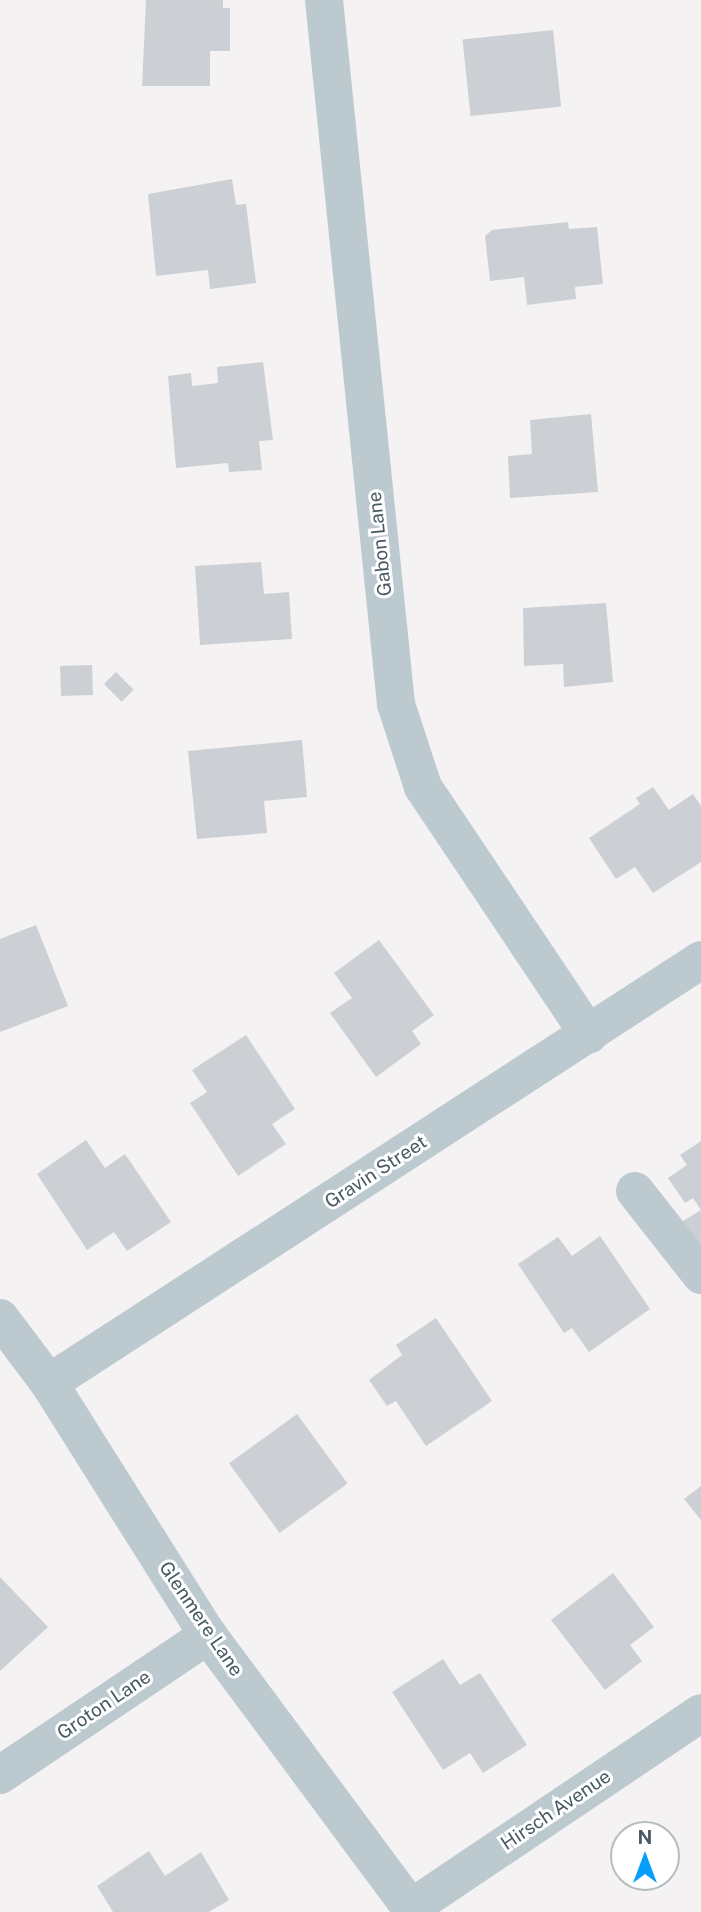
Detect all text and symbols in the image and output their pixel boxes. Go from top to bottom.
street label: Gabon Lane [363,491,397,597]
street label: Gravin Street [321,1131,431,1213]
street label: Glenmere Lane [154,1557,248,1681]
street label: Groton Lane [53,1665,155,1745]
street label: Hirsch Avenue [497,1765,615,1855]
north arrow [610,1821,680,1891]
text: N [638,1826,652,1848]

